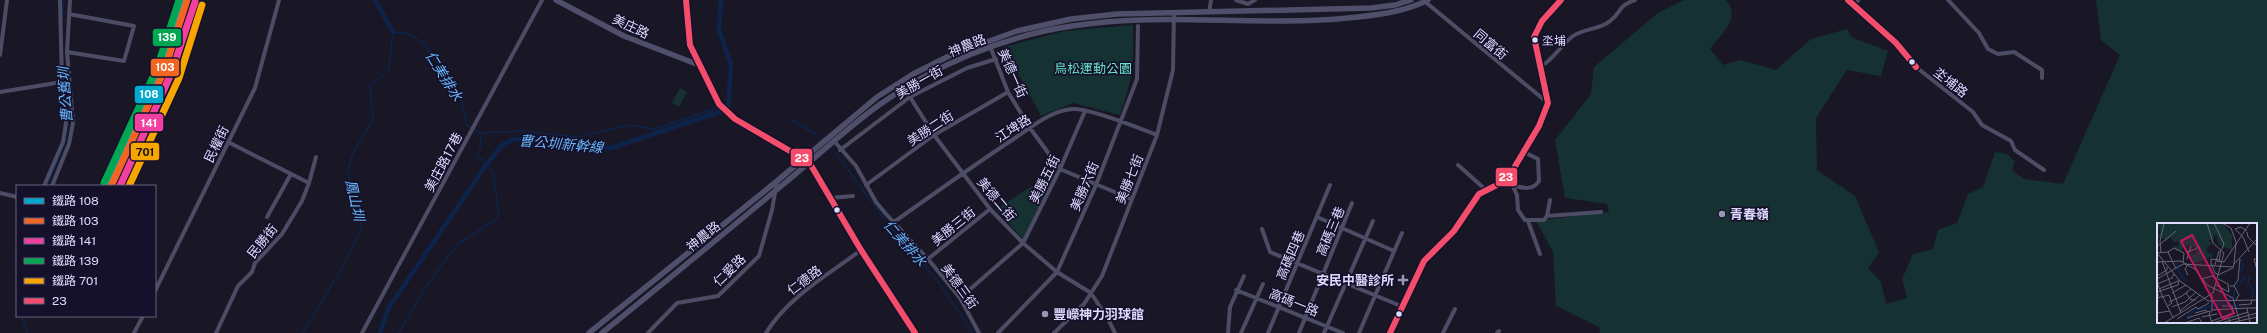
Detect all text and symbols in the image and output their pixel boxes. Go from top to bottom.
street label: 美庄路 [610,11,652,41]
street label: 同富街 [1471,26,1510,63]
line badge: 139 [152,28,182,47]
text: 139 [157,31,177,43]
street label: 神農路 [946,31,988,60]
place label: 坔埔 [1542,34,1566,48]
marker: 坔埔 [1530,35,1540,45]
street label: 美德一街 [995,46,1030,100]
water label: 仁美排水 [422,48,466,105]
unlabelled marker [1907,57,1917,67]
line badge: 103 [150,58,180,77]
text: 103 [155,61,175,73]
park label: 鳥松運動公園 [1054,61,1132,76]
street label: 美勝一街 [893,63,946,102]
street label: 坔埔路 [1931,64,1971,100]
water label: 曹公舊圳 [55,65,75,123]
line badge: 108 [134,85,164,104]
text: 108 [139,88,159,100]
street label: 美勝二街 [904,108,956,149]
street label: 江埤路 [993,112,1034,145]
line badge: 141 [134,113,164,132]
text: 141 [141,117,157,129]
street label: 民權街 [201,123,232,165]
street label: 美庄路17巷 [422,130,465,194]
water label: 曹公圳新幹線 [518,132,606,156]
line badge: 701 [130,142,160,161]
text: 701 [136,146,154,158]
line badge: 23 [790,148,813,167]
text: 23 [795,152,809,164]
street label: 美勝七街 [1113,152,1146,206]
street label: 美勝五街 [1026,153,1063,206]
street label: 美勝六街 [1067,159,1102,213]
line badge: 23 [1495,167,1518,187]
text: 23 [1499,171,1513,183]
street label: 美德二街 [974,175,1019,224]
water label: 鳳山圳 [342,178,368,224]
legend [16,185,156,317]
text: 鐵路 108 [52,194,99,208]
street label: 美勝三街 [928,204,978,249]
street label: 高碼三巷 [1313,204,1348,258]
unlabelled marker [832,205,842,215]
place label: 青春嶺 [1730,207,1769,222]
marker: 青春嶺 [1717,209,1727,219]
text: 鐵路 103 [52,214,99,228]
water label: 仁美排水 [881,217,930,270]
street label: 神農路 [683,218,723,254]
street label: 民勝街 [244,221,280,261]
inset map [2157,223,2257,323]
street label: 高碼四巷 [1273,228,1308,282]
text: 鐵路 141 [52,234,96,248]
street label: 仁愛路 [710,251,749,289]
text: 鐵路 139 [52,254,99,268]
street label: 美德三街 [938,261,981,312]
street label: 仁德路 [784,263,824,298]
place label: 安民中醫診所 [1316,273,1394,288]
text: 鐵路 701 [52,274,98,288]
marker: 安民中醫診所 [1397,274,1409,286]
street label: 高碼一路 [1267,286,1321,319]
text: 23 [52,294,67,308]
place label: 豐嶸神力羽球館 [1053,307,1144,322]
marker: 豐嶸神力羽球館 [1040,309,1050,319]
unlabelled marker [1394,309,1404,319]

